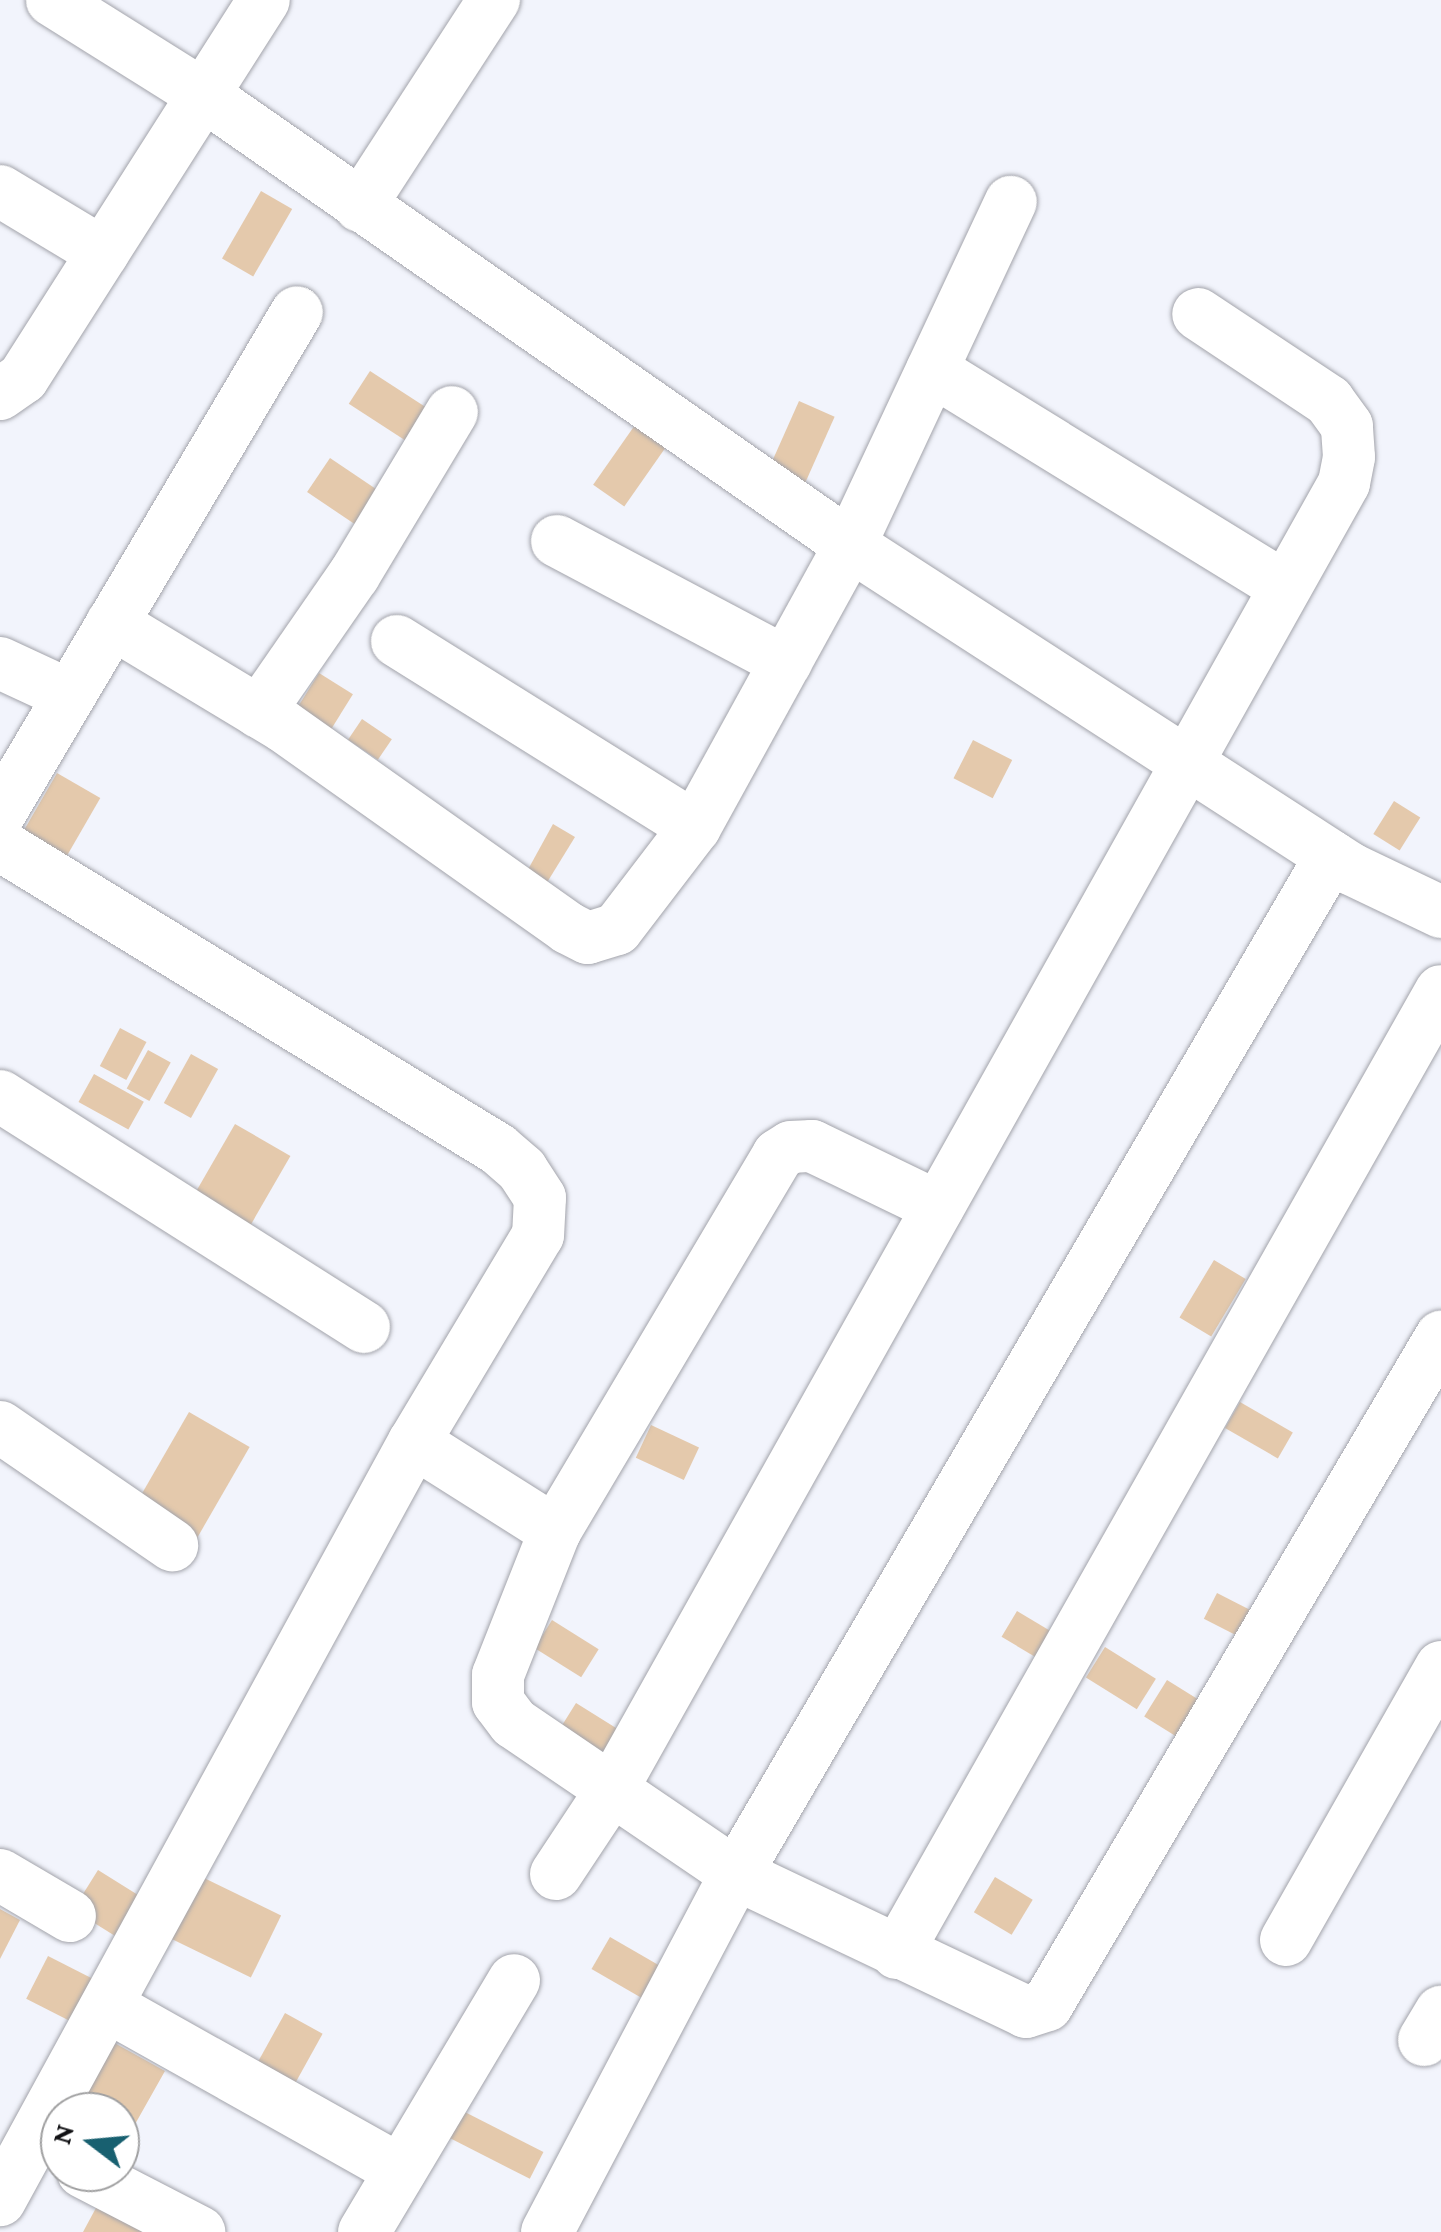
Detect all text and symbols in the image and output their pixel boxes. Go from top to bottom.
north arrow [40,2092,140,2192]
text: N [45,2121,80,2148]

